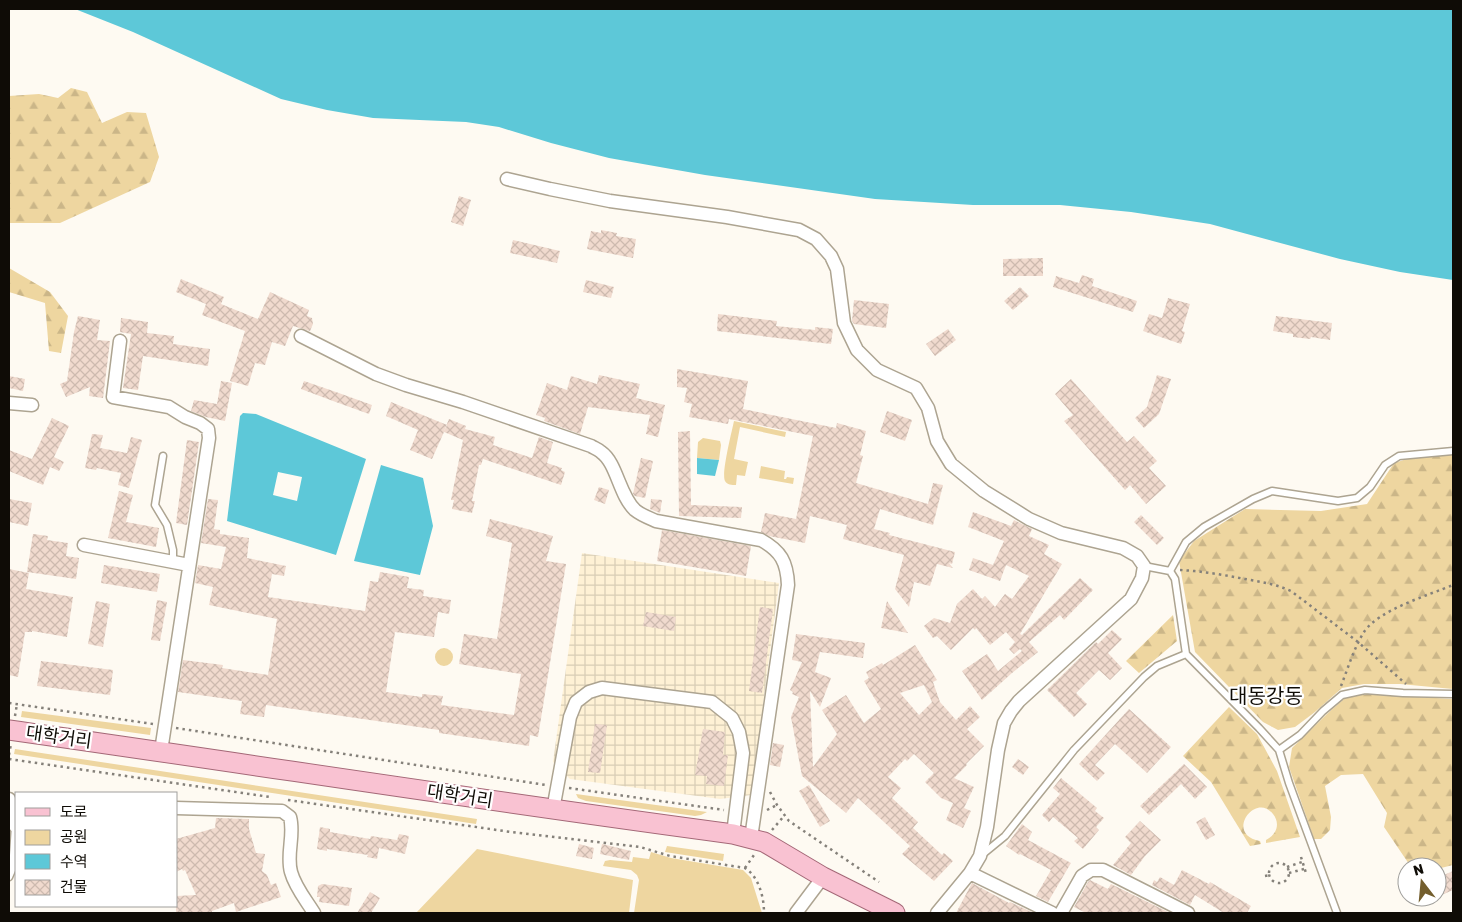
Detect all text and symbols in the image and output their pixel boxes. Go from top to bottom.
district label: 대동강동 [1229,684,1303,708]
street label: 대학거리 [25,721,93,753]
street label: 대학거리 [426,780,494,812]
legend [15,792,178,907]
text: 도로 [60,803,88,821]
text: 공원 [60,828,88,846]
text: 수역 [60,853,88,871]
north arrow [1397,857,1447,907]
text: N [1411,860,1426,880]
text: 건물 [60,878,88,896]

